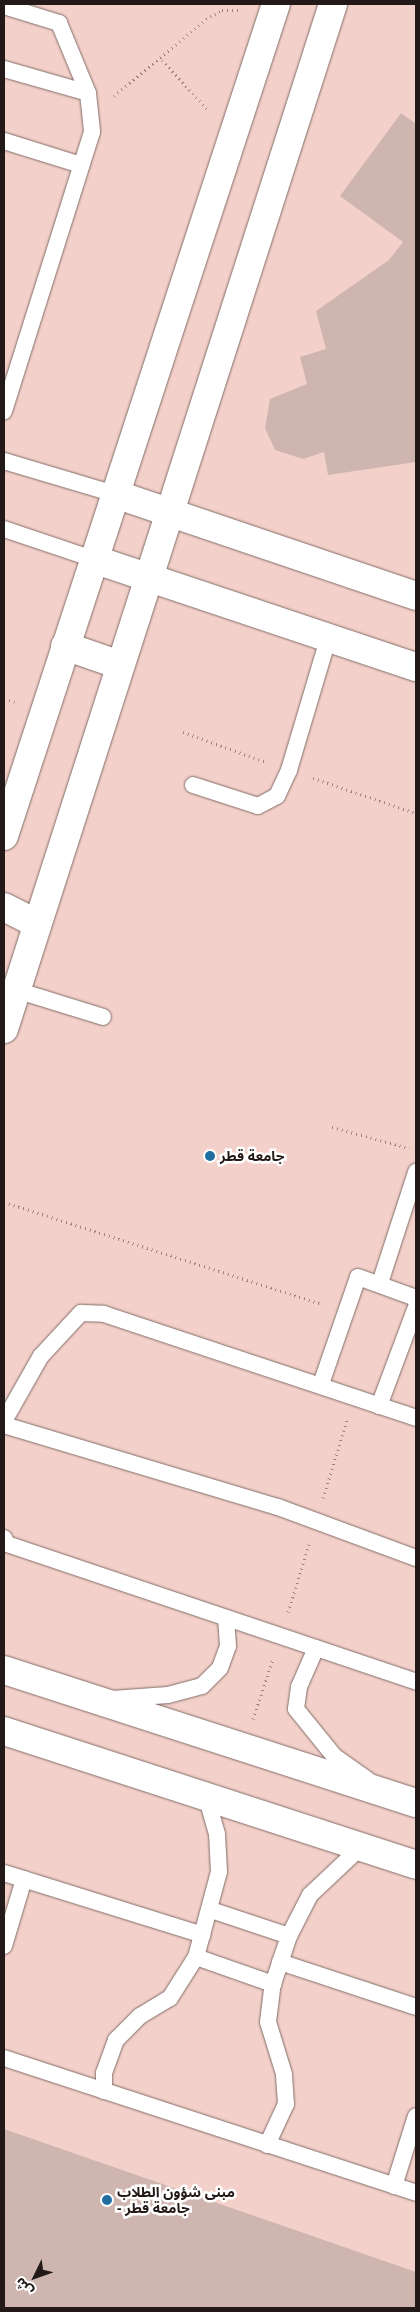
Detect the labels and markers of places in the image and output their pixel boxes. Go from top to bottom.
place label: جامعة قطر [220,1148,285,1164]
marker: جامعة قطر [204,1150,216,1162]
place label: مبنى شؤون الطلاب - جامعة قطر [117,2184,235,2216]
marker: مبنى شؤون الطلاب - جامعة قطر [101,2194,113,2206]

